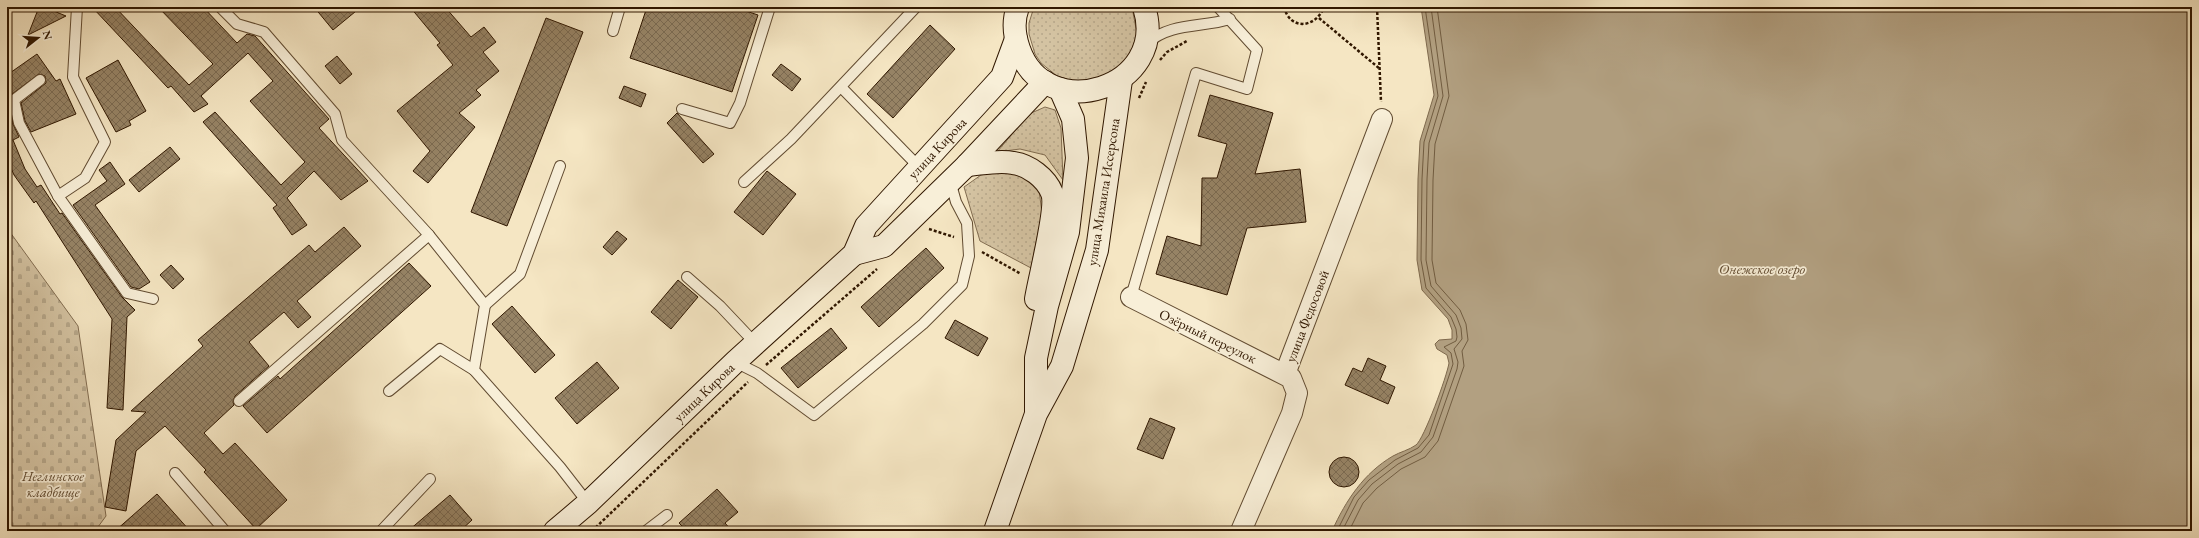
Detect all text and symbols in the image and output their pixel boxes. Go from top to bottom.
north arrow [18,18,58,58]
text: N [40,29,56,41]
street label: улица Кирова [904,113,970,183]
street label: улица Михаила Иссерсона [1082,116,1124,267]
water label: Онежское озеро [1719,259,1806,278]
street label: улица Федосовой [1281,267,1333,365]
street label: Озёрный переулок [1156,305,1260,367]
street label: улица Кирова [670,358,739,426]
park label: Неглинское кладбище [21,467,84,501]

